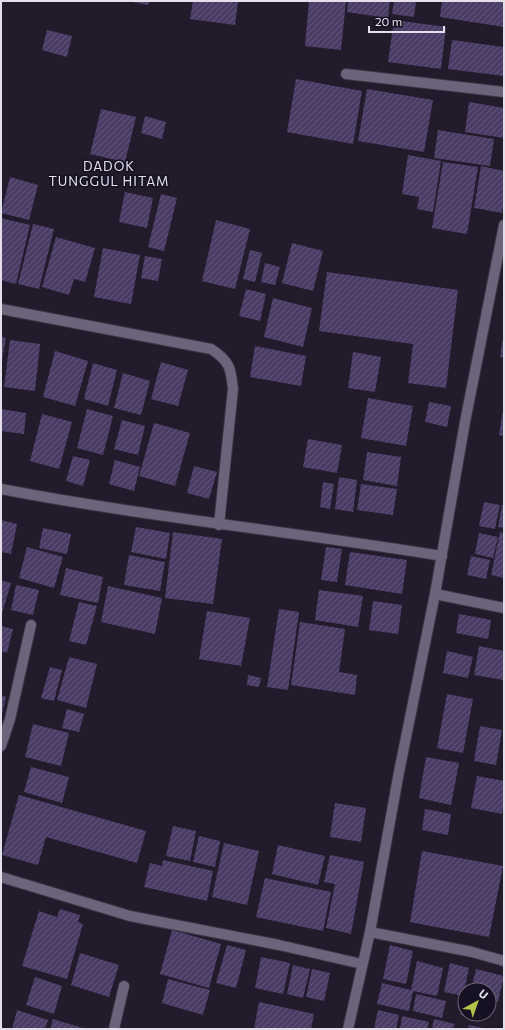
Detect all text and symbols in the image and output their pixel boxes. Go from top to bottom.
scale bar [369,8,444,34]
text: 20 m [375,14,402,28]
district label: DADOK TUNGGUL HITAM [48,158,170,189]
north arrow [457,982,497,1022]
text: U [477,986,491,1002]

